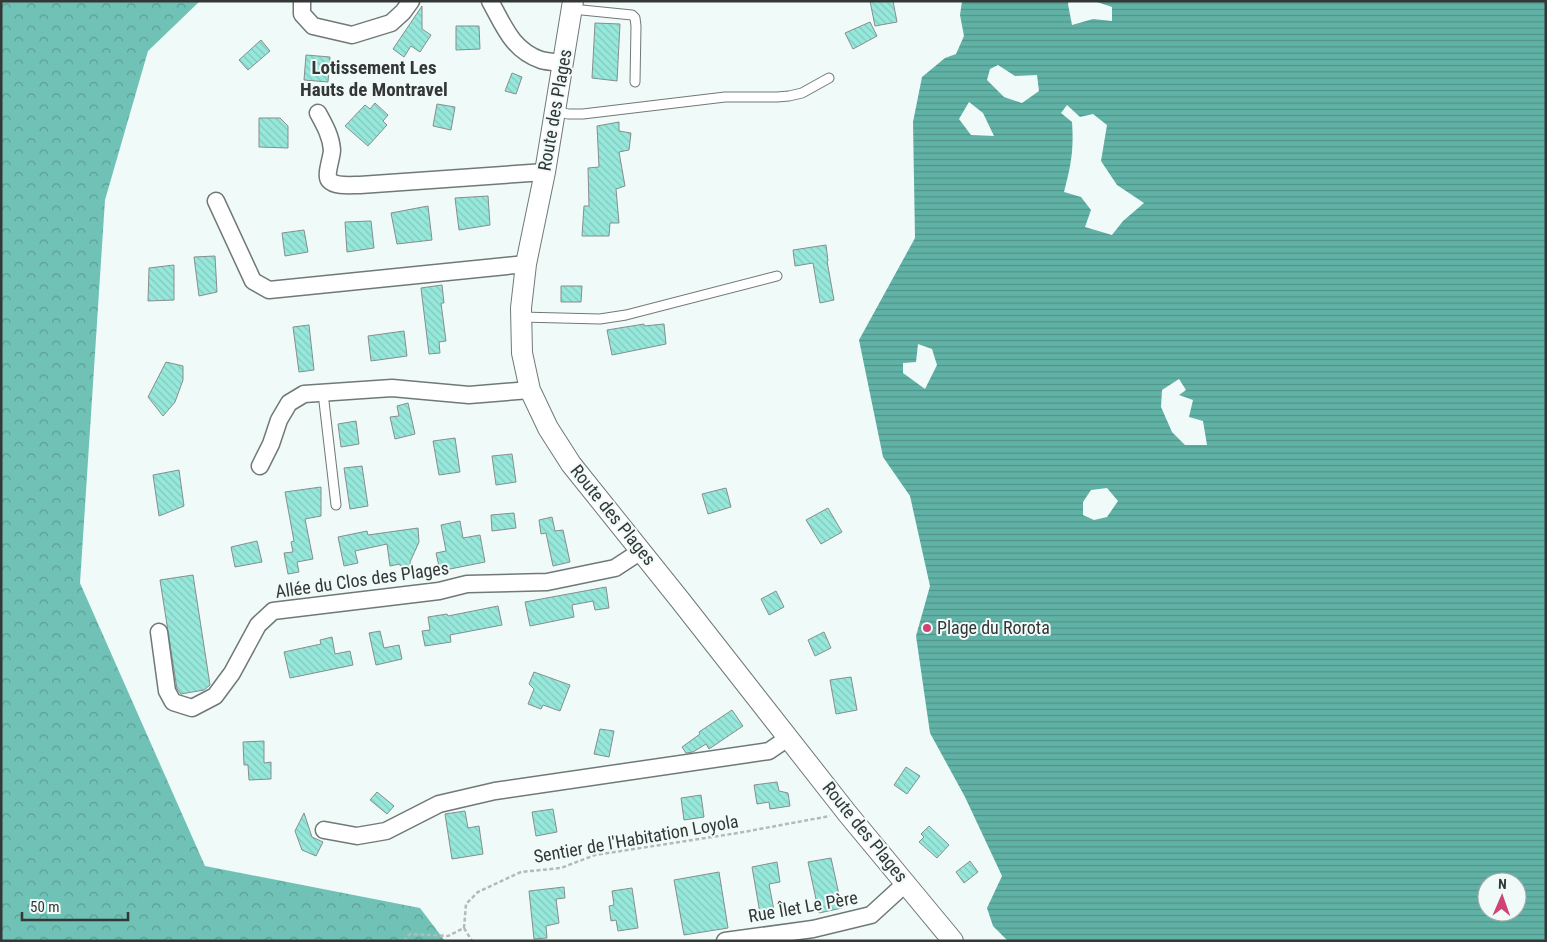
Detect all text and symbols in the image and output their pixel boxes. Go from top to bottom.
street label: Route des Plages [533,47,576,172]
district label: Lotissement Les Hauts de Montravel [300,56,448,101]
street label: Route des Plages [566,460,660,569]
street label: Allée du Clos des Plages [274,557,450,602]
place label: Plage du Rorota [937,617,1050,638]
marker: Plage du Rorota [921,622,933,634]
street label: Route des Plages [818,777,912,886]
street label: Sentier de l'Habitation Loyola [532,810,740,867]
north arrow [1477,872,1527,922]
text: N [1498,876,1507,892]
street label: Rue Îlet Le Père [747,887,859,926]
scale bar [22,890,129,922]
text: 50 m [30,898,60,916]

